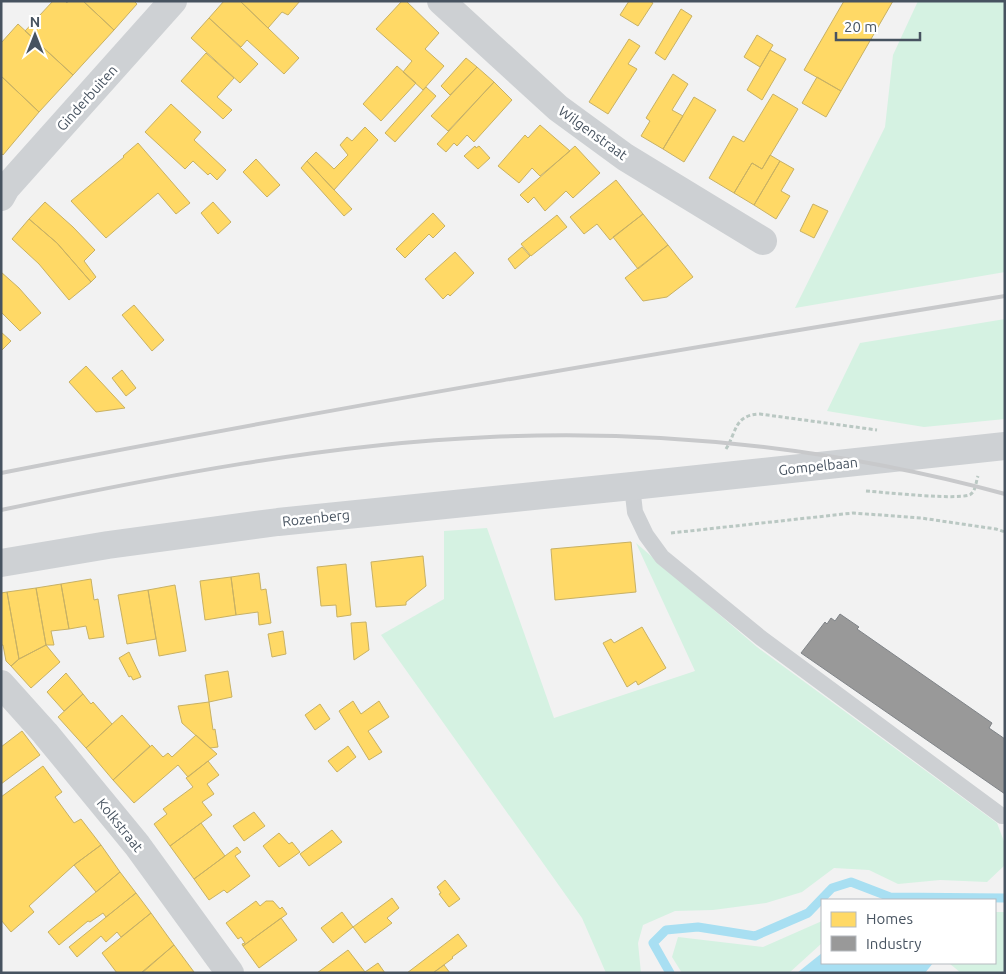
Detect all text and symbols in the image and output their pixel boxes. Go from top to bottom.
north arrow [10,10,60,60]
scale bar [836,10,920,42]
text: N [30,14,40,30]
text: 20 m [844,18,877,35]
street label: Ginderbuiten [53,62,121,134]
street label: Wilgenstraat [556,103,631,164]
street label: Gompelbaan [778,454,858,478]
street label: Rozenberg [281,506,351,530]
street label: Kolkstraat [94,795,147,855]
legend [821,899,996,964]
text: Homes [866,910,913,927]
text: Industry [866,935,921,952]

